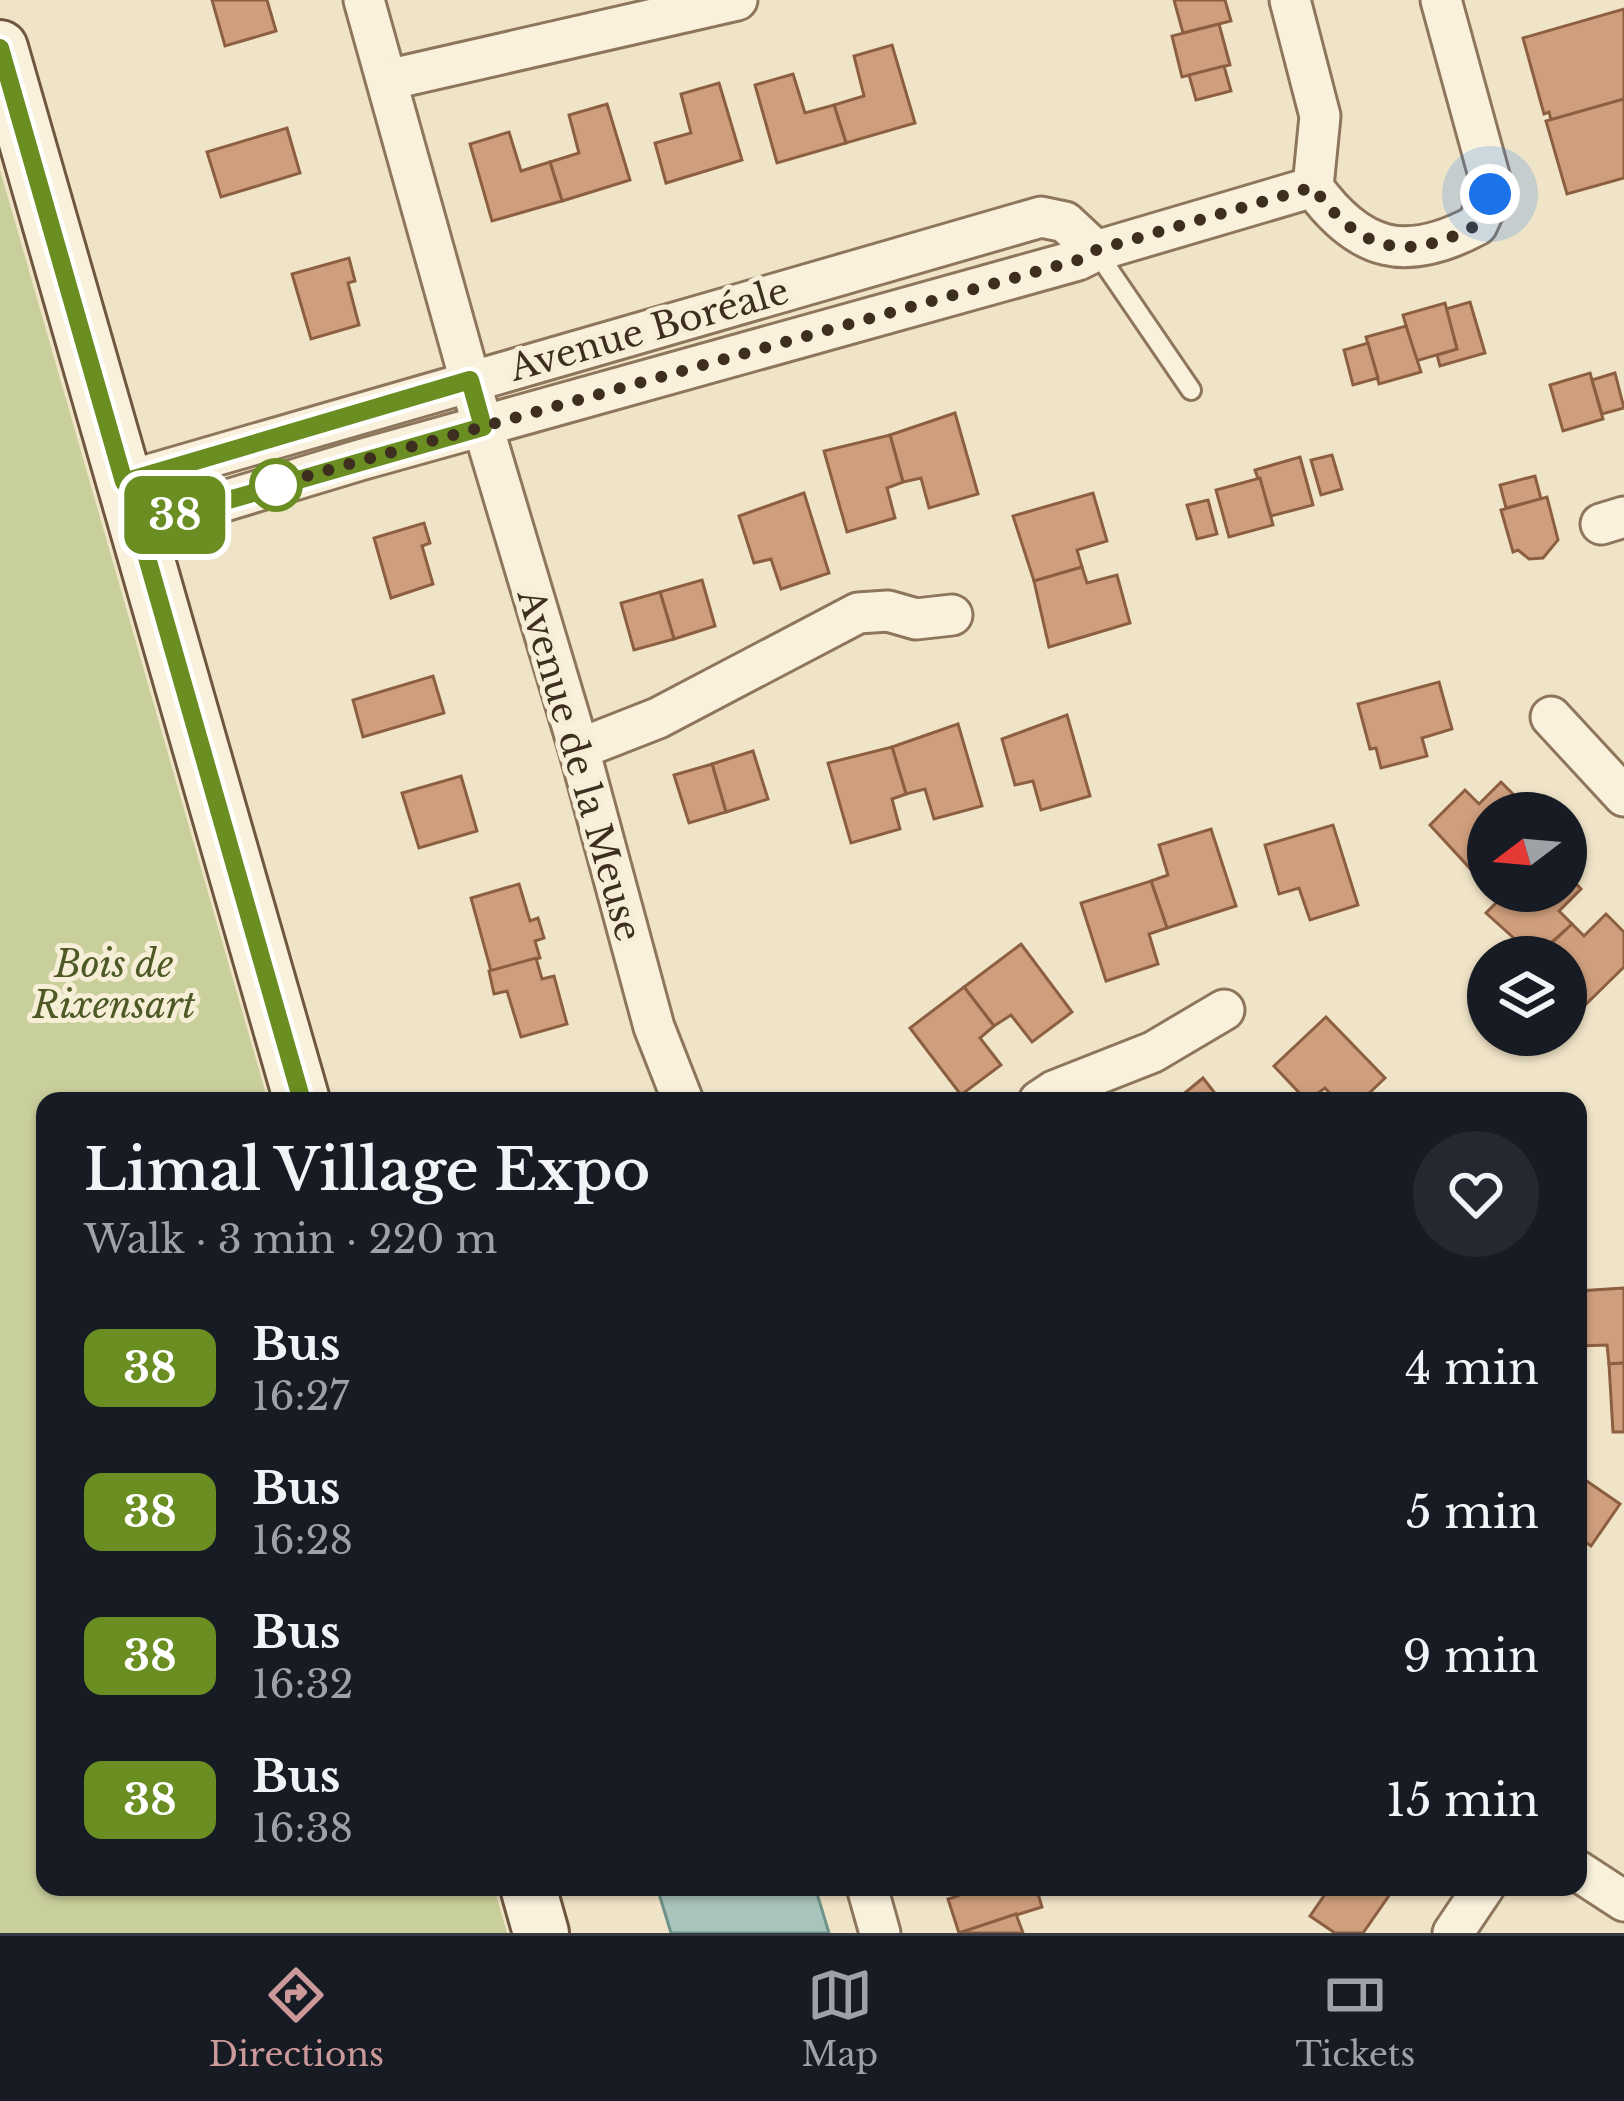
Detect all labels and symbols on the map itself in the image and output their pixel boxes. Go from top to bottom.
your location [1460,164,1520,224]
street label: Avenue Boréale [503,268,794,391]
unlabelled marker [251,460,301,510]
line badge: 38 [121,476,229,554]
street label: Avenue de la Meuse [507,583,651,946]
north arrow [1467,792,1587,912]
park label: Bois de Rixensart [31,942,196,1028]

